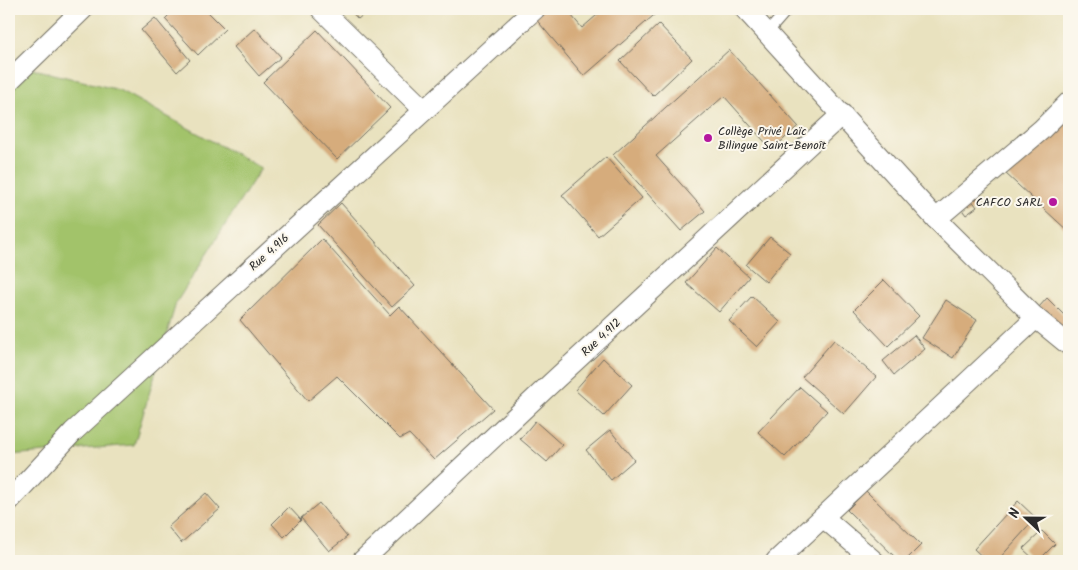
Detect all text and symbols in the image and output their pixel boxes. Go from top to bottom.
place label: Collège Privé Laïc Bilingue Saint-Benoît [718,122,827,155]
marker: Collège Privé Laïc Bilingue Saint-Benoît [702,132,714,144]
place label: CAFCO SARL [976,193,1043,212]
marker: CAFCO SARL [1047,196,1059,208]
street label: Rue 4.916 [245,229,294,276]
street label: Rue 4.912 [577,314,626,361]
north arrow [1000,492,1050,542]
text: N [1003,505,1027,522]

